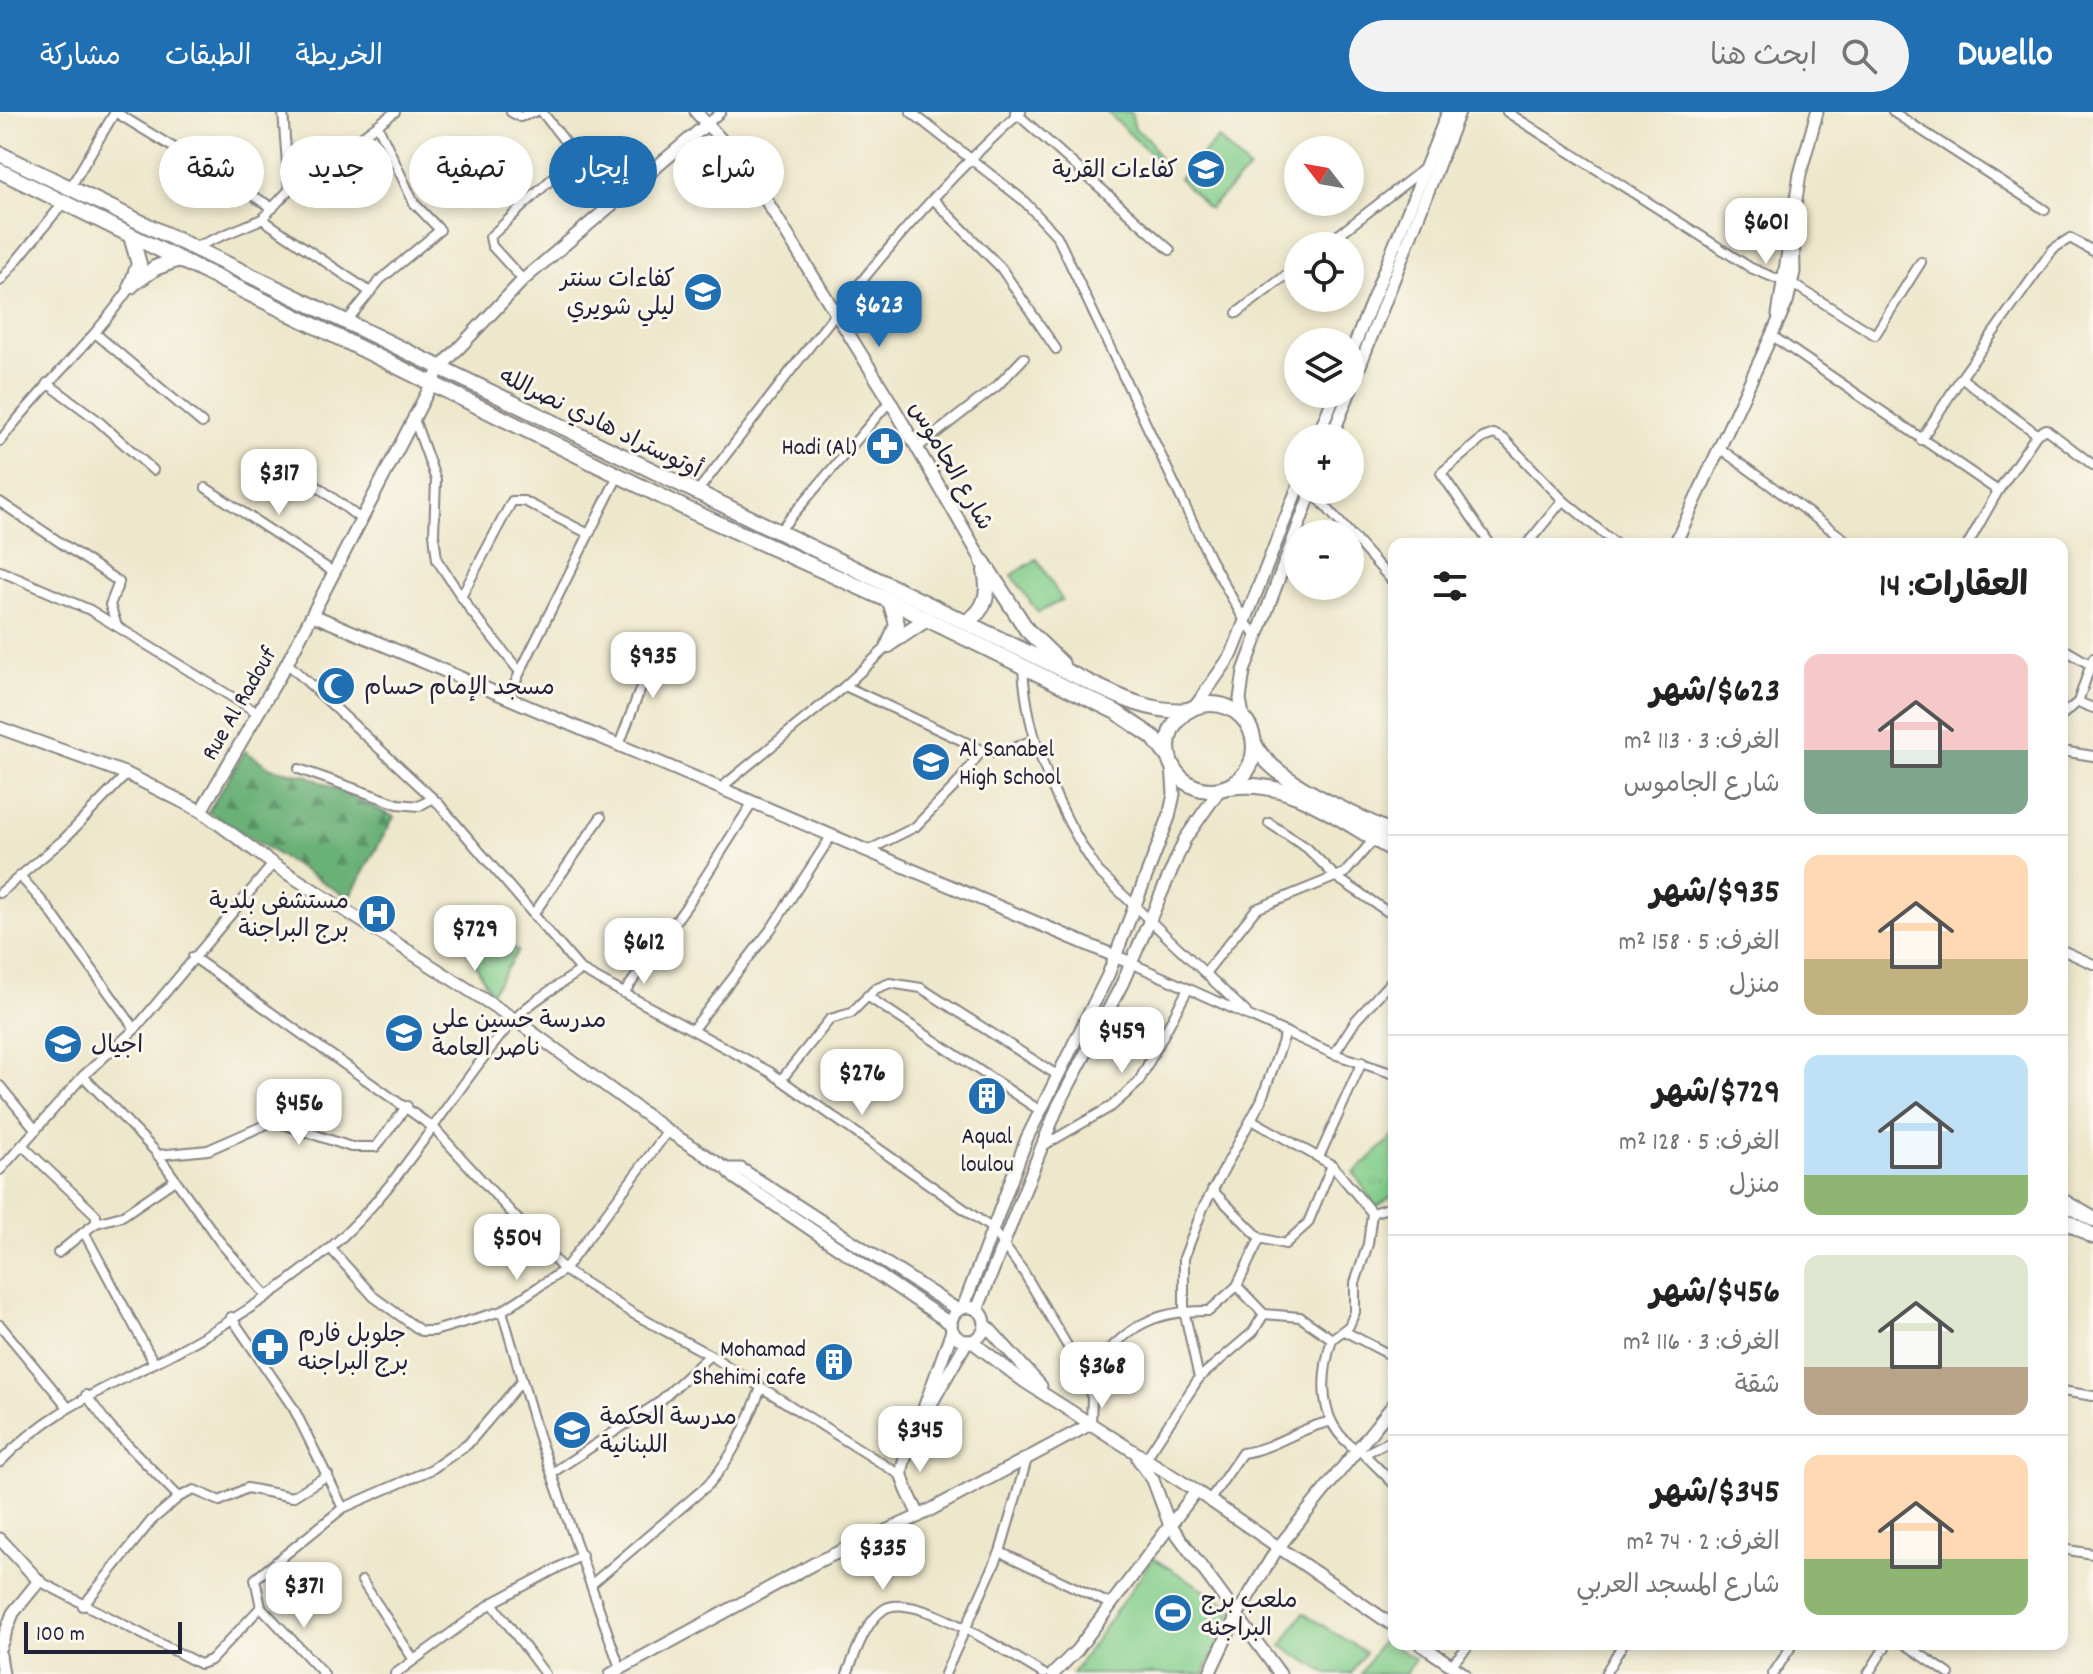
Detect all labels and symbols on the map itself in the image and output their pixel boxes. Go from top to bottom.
north arrow [1284,136,1364,216]
school or university icon: كفاءات القرية [1185,148,1227,190]
place label: كفاءات القرية [1052,155,1178,189]
pin: $601 [1719,198,1813,266]
place label: كفاءات سنتر ليلي شويري [559,264,675,327]
school or university icon: كفاءات سنتر ليلي شويري [682,271,724,313]
pin: $623 [832,281,926,349]
street label: أوتوستراد هادي نصرالله [493,360,707,489]
street label: شارع الجاموس [899,395,1000,538]
pharmacy icon: Hadi (Al) [864,425,906,467]
place label: Hadi (Al) [781,432,857,466]
pin: $317 [232,449,326,517]
pin: $935 [606,632,700,700]
street label: Rue Al Radouf [194,641,287,768]
mosque icon: مسجد الإمام حسام [315,665,357,707]
place label: مسجد الإمام حسام [364,672,555,706]
place label: Al Sanabel High School [959,734,1061,796]
school or university icon: Al Sanabel High School [910,741,952,783]
place label: مستشفی بلدیة برج البراجنة [209,886,349,948]
hospital icon: مستشفی بلدیة برج البراجنة [356,893,398,935]
pin: $729 [428,905,522,973]
pin: $612 [597,918,691,986]
place label: مدرسة حسين علي ناصر العامة [432,1005,606,1067]
pin: $459 [1075,1007,1169,1075]
school or university icon: مدرسة حسين علي ناصر العامة [383,1012,425,1054]
school or university icon: اجيال [42,1023,84,1065]
place label: اجيال [91,1030,143,1064]
pin: $276 [815,1049,909,1117]
building icon: Aqual loulou [966,1075,1008,1117]
pin: $456 [252,1079,346,1147]
place label: Aqual loulou [960,1121,1014,1183]
pin: $504 [470,1214,564,1282]
place label: جلوبل فارم برج البراجنه [298,1319,409,1381]
pharmacy icon: جلوبل فارم برج البراجنه [249,1326,291,1368]
place label: Mohamad Shehimi cafe [692,1334,806,1396]
building icon: Mohamad Shehimi cafe [813,1341,855,1383]
pin: $368 [1055,1342,1149,1410]
place label: مدرسة الحكمة اللبنانية [600,1402,737,1464]
pin: $345 [873,1406,967,1474]
school or university icon: مدرسة الحكمة اللبنانية [551,1409,593,1451]
pin: $335 [836,1524,930,1592]
pin: $371 [257,1562,351,1630]
place label: ملعب برج البراجنه [1201,1585,1298,1647]
sports icon: ملعب برج البراجنه [1152,1592,1194,1634]
scale bar [24,1618,182,1654]

